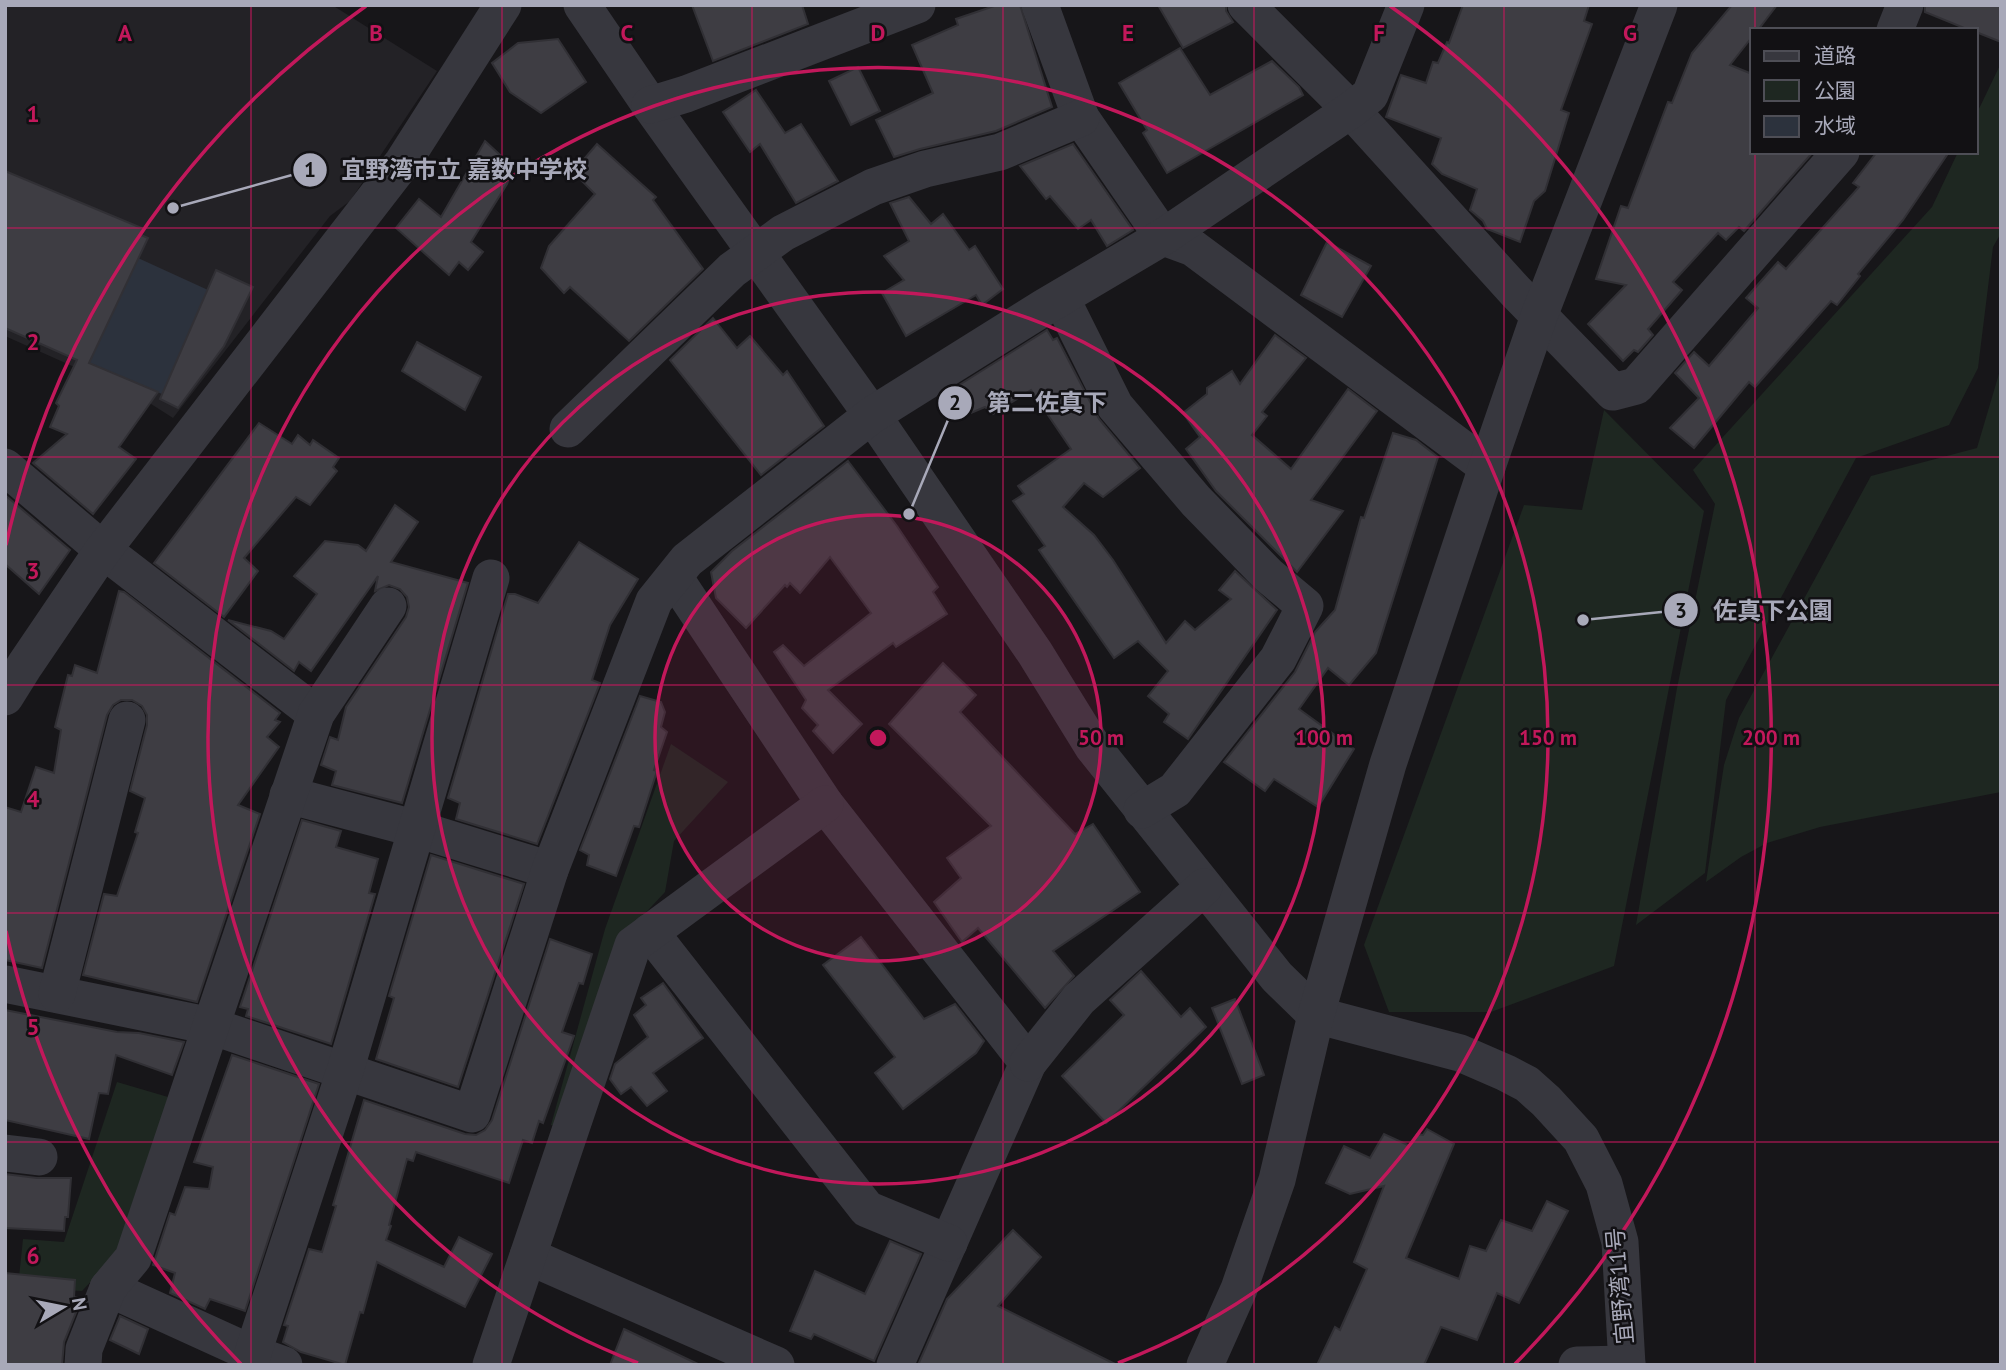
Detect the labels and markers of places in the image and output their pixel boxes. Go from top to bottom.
callout: 宜野湾市立 嘉数中学校 [292,147,601,192]
callout: 第二佐真下 [938,380,1121,425]
callout: 佐真下公園 [1664,588,1847,633]
centre of rings [866,726,890,750]

